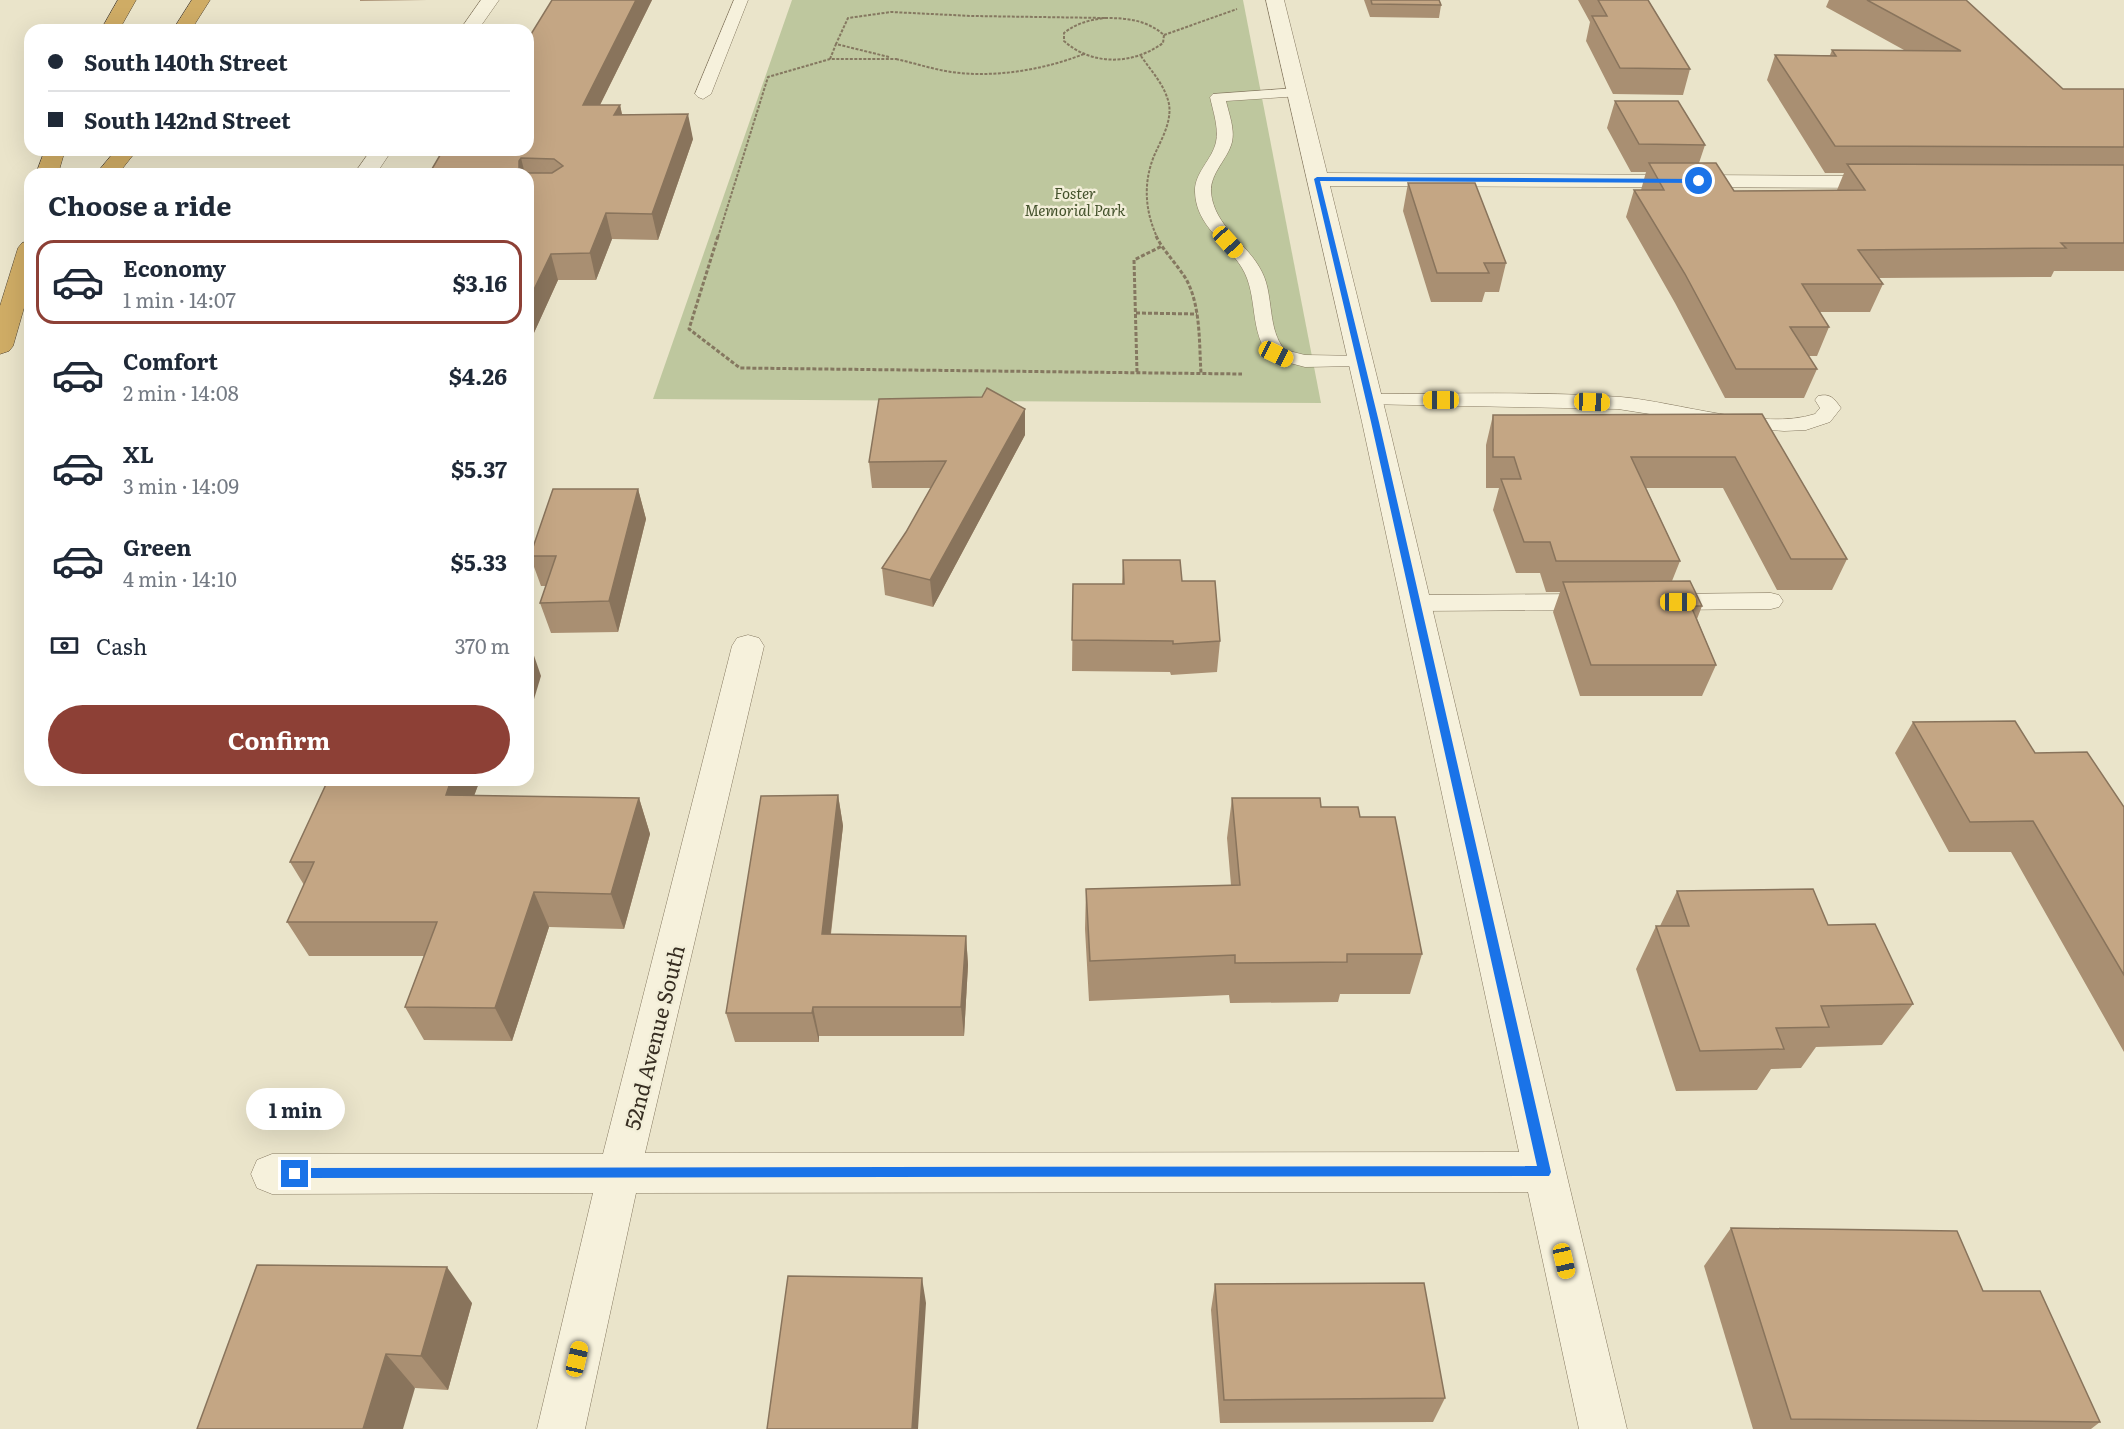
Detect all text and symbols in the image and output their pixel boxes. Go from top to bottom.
text: South 140th Street [84,45,288,78]
text: South 142nd Street [84,103,291,136]
route start [1685,167,1712,194]
park label: Foster Memorial Park [1025,181,1126,221]
text: Choose a ride [48,184,231,224]
car [1209,223,1247,261]
text: Economy [123,251,226,284]
icon: car [51,255,105,309]
text: $3.16 [452,266,507,299]
text: 1 min · 14:07 [123,284,236,314]
car [1256,338,1296,370]
text: Comfort [123,344,218,377]
icon: car [51,348,105,402]
text: $4.26 [449,359,507,392]
text: 2 min · 14:08 [123,377,239,407]
car [1423,391,1459,409]
car [1574,392,1610,412]
text: XL [123,437,154,470]
icon: car [51,441,105,495]
text: $5.37 [451,452,507,485]
text: 3 min · 14:09 [123,470,239,500]
text: Green [123,530,192,563]
icon: car [51,534,105,588]
text: $5.33 [451,545,507,578]
text: 4 min · 14:10 [123,563,237,593]
car [1660,593,1696,611]
icon: cash [48,629,81,662]
text: Cash [96,629,147,662]
text: 370 m [455,630,510,660]
button: Confirm [48,705,510,774]
street label: 52nd Avenue South [615,941,691,1133]
callout: 1 min [246,1087,344,1129]
text: 1 min [269,1094,322,1124]
route end [281,1160,308,1187]
car [1551,1241,1577,1281]
car [564,1339,590,1379]

